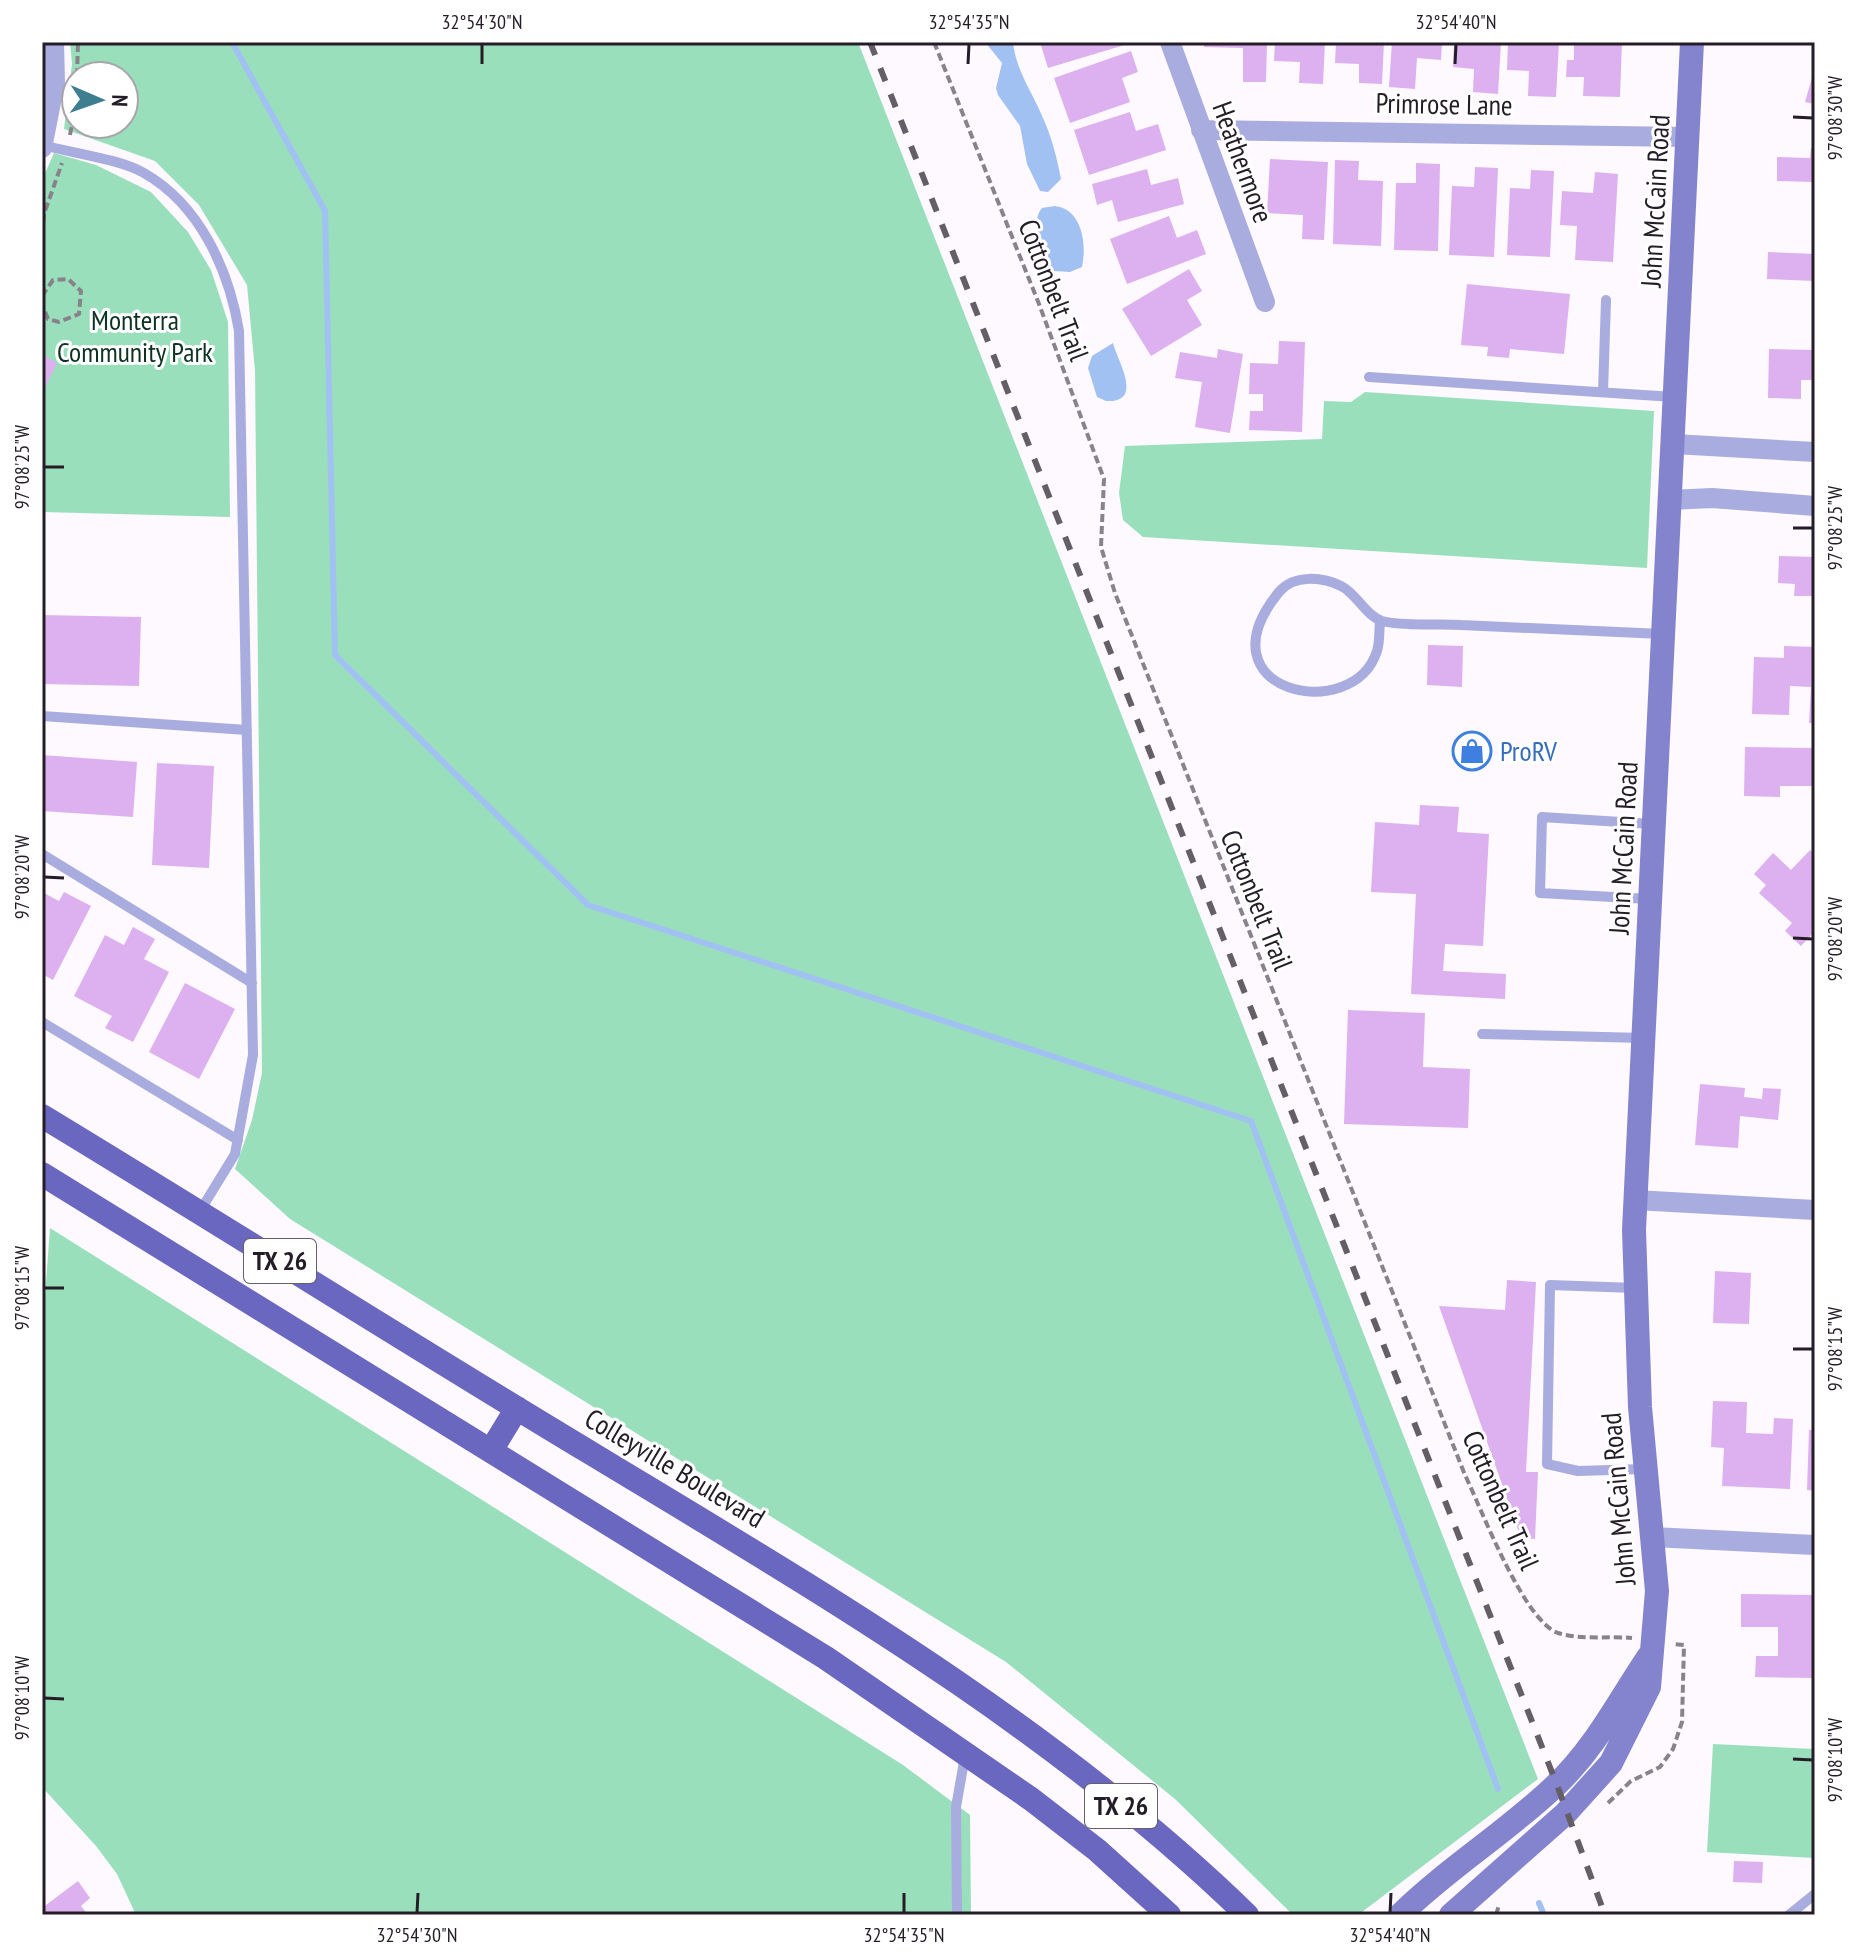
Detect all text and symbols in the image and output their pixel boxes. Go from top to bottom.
text: 32°54'30"N [442,9,522,35]
text: 32°54'35"N [929,9,1009,35]
text: 32°54'40"N [1416,9,1496,35]
north arrow [60,60,140,140]
text: 97°08'30"W [1822,75,1848,160]
street label: Primrose Lane [1375,84,1513,123]
text: N [106,94,134,107]
street label: Heathermore [1204,96,1283,228]
street label: John McCain Road [1631,114,1678,289]
street label: Cottonbelt Trail [1011,214,1099,366]
park label: Monterra Community Park [57,301,213,370]
text: 97°08'25"W [9,424,35,509]
text: 97°08'25"W [1822,485,1848,570]
shop icon: ProRV [1451,730,1493,772]
place label: ProRV [1500,732,1558,769]
street label: John McCain Road [1599,761,1646,936]
street label: Cottonbelt Trail [1213,824,1303,976]
text: 97°08'20"W [9,834,35,919]
text: 97°08'20"W [1822,896,1848,981]
road number: TX 26 [244,1239,316,1283]
text: 97°08'15"W [9,1245,35,1330]
text: 97°08'15"W [1822,1306,1848,1391]
street label: Colleyville Boulevard [578,1399,772,1536]
street label: John McCain Road [1592,1411,1644,1588]
street label: Cottonbelt Trail [1454,1424,1549,1576]
text: 97°08'10"W [9,1655,35,1740]
text: 97°08'10"W [1822,1717,1848,1802]
road number: TX 26 [1085,1784,1157,1828]
text: 32°54'30"N [377,1922,457,1948]
text: 32°54'35"N [864,1922,944,1948]
text: 32°54'40"N [1350,1922,1430,1948]

